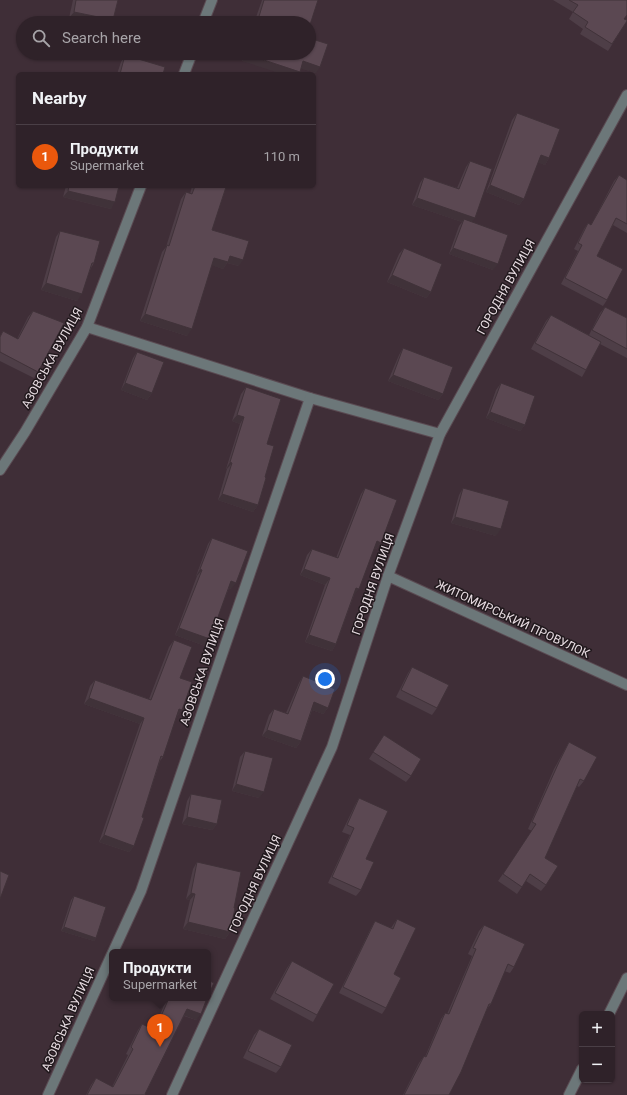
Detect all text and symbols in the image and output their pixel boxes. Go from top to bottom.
search box [16,16,316,60]
icon: search [30,27,52,49]
text: Search here [62,29,141,47]
text: Nearby [32,88,87,108]
text: Продукти [70,140,139,158]
text: 1 [41,149,49,164]
text: 110 m [263,149,300,164]
text: Supermarket [70,158,144,173]
street label: ГОРОДНЯ ВУЛИЦЯ [474,237,538,337]
street label: АЗОВСЬКА ВУЛИЦЯ [19,305,85,411]
street label: ГОРОДНЯ ВУЛИЦЯ [349,531,397,637]
street label: ЖИТОМИРСЬКИЙ ПРОВУЛОК [434,576,593,661]
street label: АЗОВСЬКА ВУЛИЦЯ [177,616,227,728]
your location [315,669,335,689]
street label: ГОРОДНЯ ВУЛИЦЯ [226,833,284,935]
popup [109,949,211,1001]
text: Продукти [123,959,192,977]
street label: АЗОВСЬКА ВУЛИЦЯ [39,965,97,1073]
text: Supermarket [123,977,197,992]
map controls [579,1011,615,1083]
button: + [579,1011,615,1047]
pin: 1 [147,1014,173,1047]
button: − [579,1047,615,1083]

